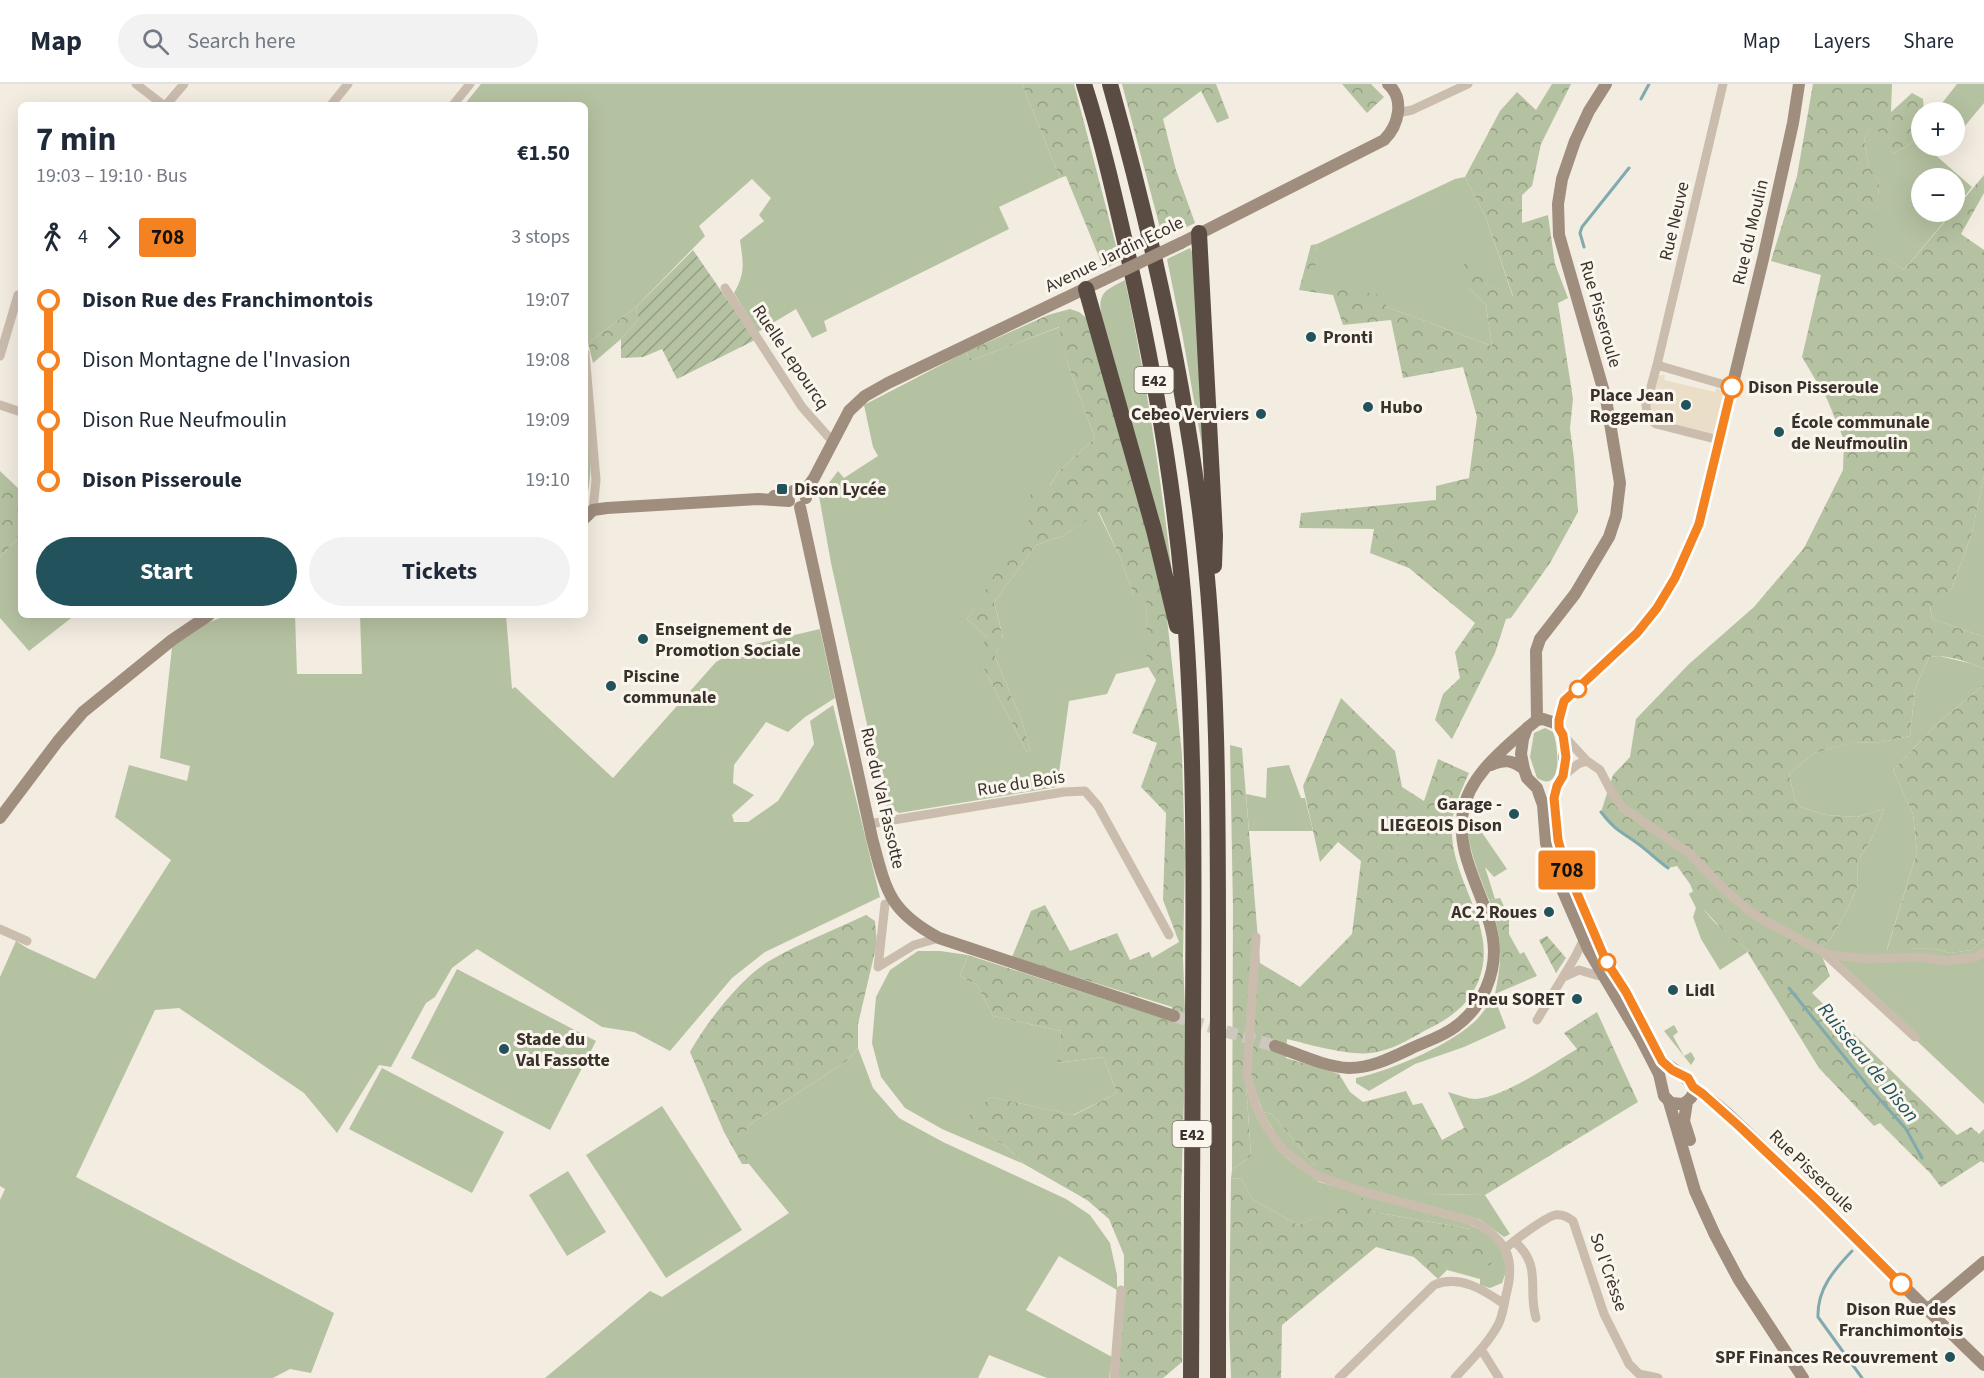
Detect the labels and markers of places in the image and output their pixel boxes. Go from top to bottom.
place label: Pronti [1323,325,1373,350]
marker: Pronti [1304,330,1318,344]
place label: Dison Pisseroule [1748,375,1879,400]
marker: Dison Pisseroule [1721,376,1743,398]
place label: Place Jean Roggeman [1590,383,1674,429]
place label: Hubo [1380,395,1423,420]
marker: Place Jean Roggeman [1679,398,1693,412]
marker: Hubo [1361,400,1375,414]
place label: Cebeo Verviers [1131,402,1249,427]
marker: Cebeo Verviers [1254,407,1268,421]
place label: École communale de Neufmoulin [1791,410,1930,456]
marker: École communale de Neufmoulin [1772,425,1786,439]
place label: Dison Lycée [794,477,886,502]
marker: Dison Lycée [775,482,789,496]
place label: Enseignement de Promotion Sociale [655,617,801,663]
marker: Enseignement de Promotion Sociale [636,632,650,646]
place label: Piscine communale [623,664,716,710]
marker: Piscine communale [604,679,618,693]
unlabelled marker [1569,680,1587,698]
place label: Garage - LIEGEOIS Dison [1380,792,1502,838]
marker: Garage - LIEGEOIS Dison [1507,807,1521,821]
place label: AC 2 Roues [1450,900,1537,925]
marker: AC 2 Roues [1542,905,1556,919]
unlabelled marker [1598,953,1616,971]
place label: Lidl [1685,978,1715,1003]
marker: Lidl [1666,983,1680,997]
place label: Pneu SORET [1468,987,1565,1012]
marker: Pneu SORET [1570,992,1584,1006]
place label: Stade du Val Fassotte [515,1027,610,1073]
marker: Stade du Val Fassotte [497,1042,511,1056]
marker: Dison Rue des Franchimontois [1890,1273,1912,1295]
place label: Dison Rue des Franchimontois [1839,1297,1963,1343]
place label: SPF Finances Recouvrement [1715,1345,1938,1370]
marker: SPF Finances Recouvrement [1943,1350,1957,1364]

